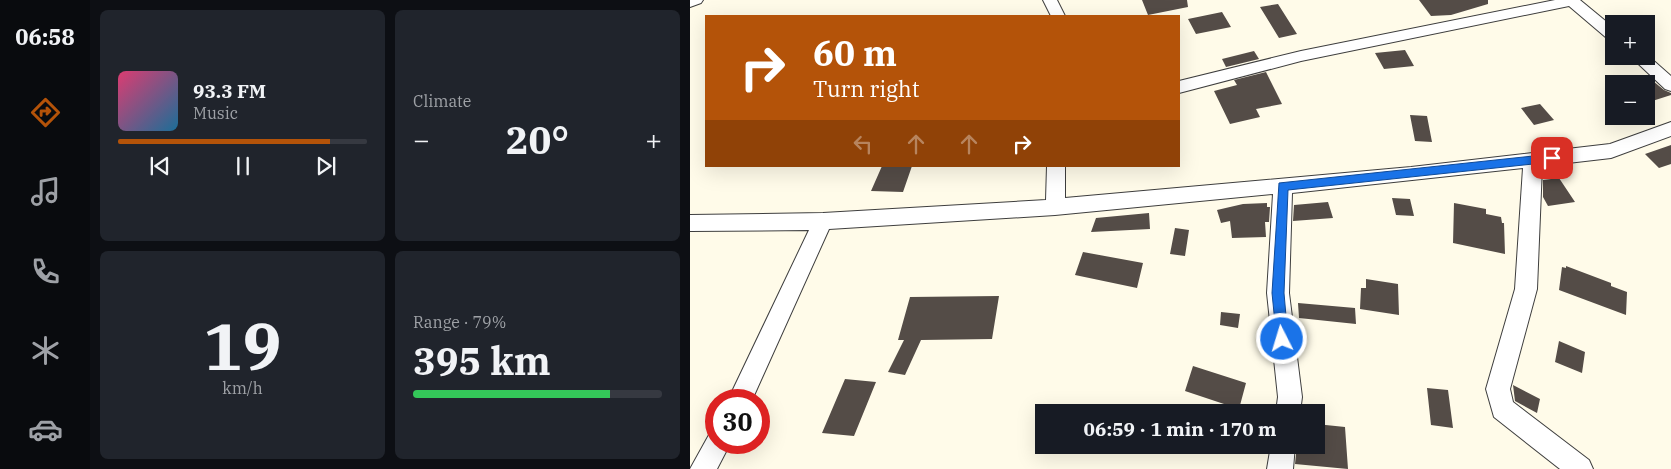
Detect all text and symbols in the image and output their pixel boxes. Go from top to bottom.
map controls [1605,15,1655,125]
button: + [1605,15,1655,65]
text: 06:58 [15,22,75,51]
text: 60 m [813,30,897,76]
icon: right [730,35,795,100]
text: Turn right [813,74,920,103]
button: − [1605,75,1655,125]
text: 93.3 FM [193,79,266,103]
text: Climate [413,91,471,111]
icon: directions [28,95,63,130]
text: Music [193,103,238,123]
text: 20° [506,115,569,164]
text: − [413,121,430,158]
text: + [645,121,662,158]
icon: left [849,130,877,158]
icon: ahead [902,130,930,158]
icon: ahead [955,130,983,158]
icon: right [1008,130,1036,158]
pin [1531,137,1573,179]
icon: arrive [1538,144,1566,172]
icon: previous [146,152,174,180]
icon: pause [229,152,257,180]
icon: next [312,152,340,180]
icon: music [28,174,63,209]
icon: phone [28,254,63,289]
text: 19 [203,303,282,388]
text: Range · 79% [413,312,506,332]
position arrow [1255,312,1307,364]
icon: climate [28,333,63,368]
text: 395 km [413,336,551,385]
text: km/h [222,378,263,398]
speed limit sign: 30 [705,389,770,454]
icon: car [28,412,63,447]
text: 06:59 · 1 min · 170 m [1084,417,1276,441]

